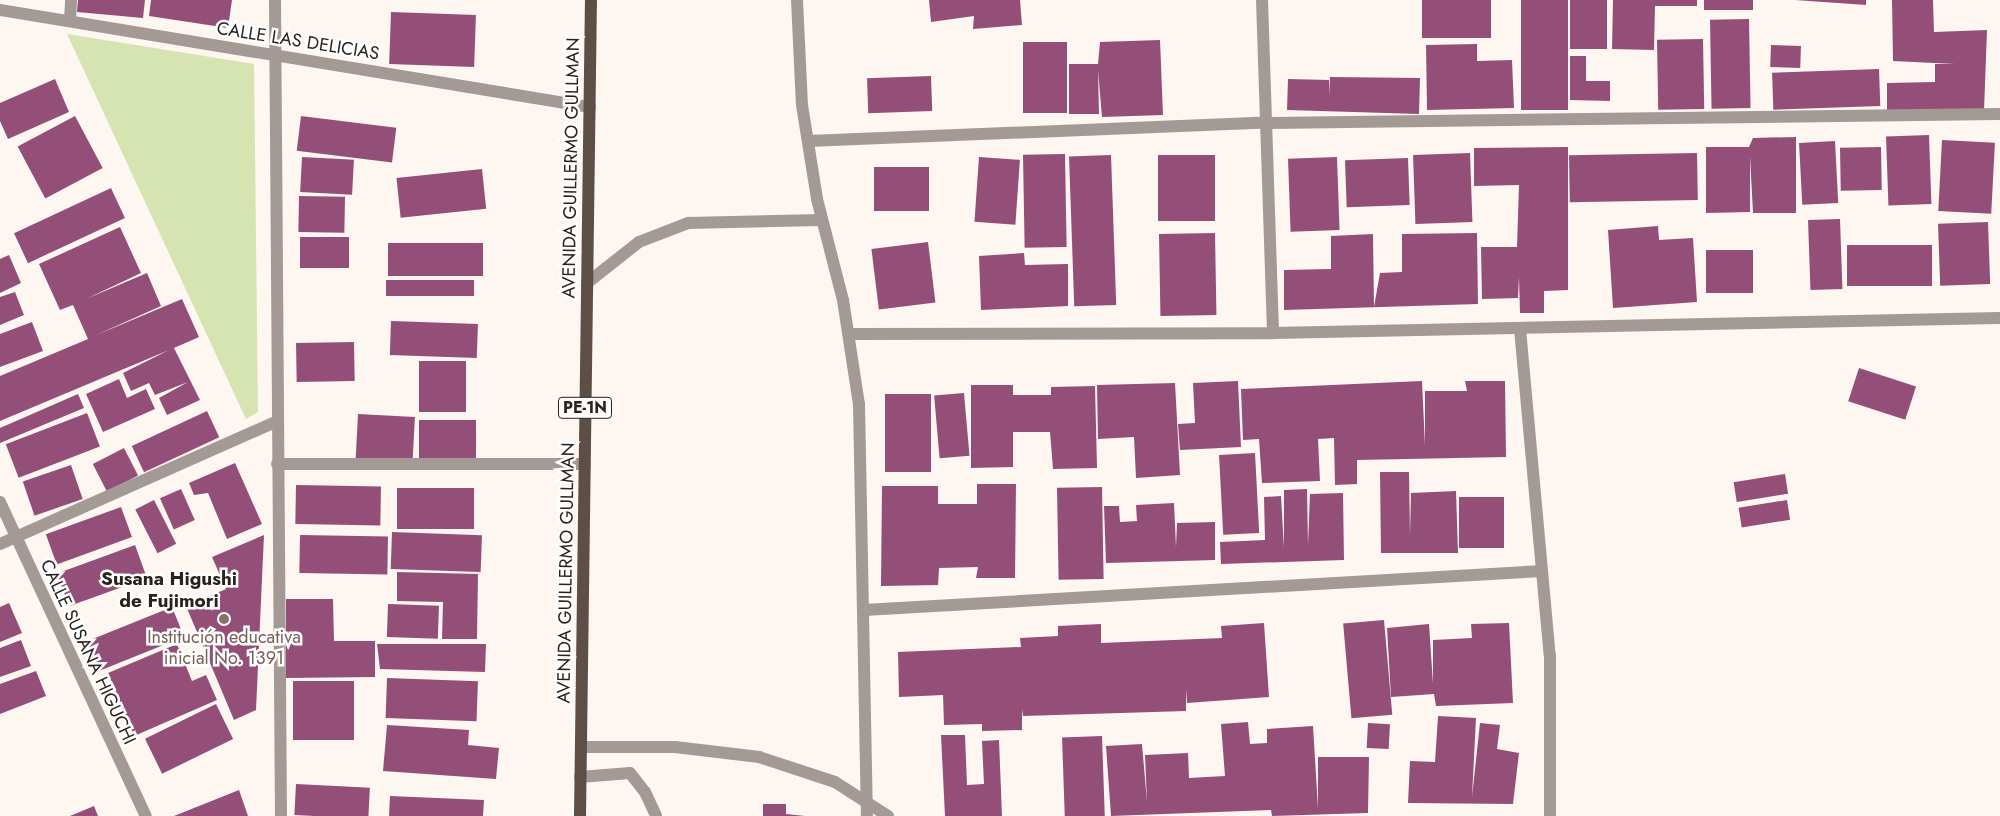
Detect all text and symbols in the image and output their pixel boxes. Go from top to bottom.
street label: CALLE LAS DELICIAS [215,17,381,65]
street label: AVENIDA GUILLERMO GULLMAN [558,37,584,299]
road number: PE-1N [558,394,612,422]
street label: AVENIDA GUILLERMO GULLMAN [553,442,579,704]
street label: CALLE SUSANA HIGUCHI [36,556,140,748]
district label: Susana Higushi de Fujimori [101,568,237,612]
marker: Institución educativa inicial No. 1391 [218,613,230,625]
place label: Institución educativa inicial No. 1391 [147,627,301,670]

